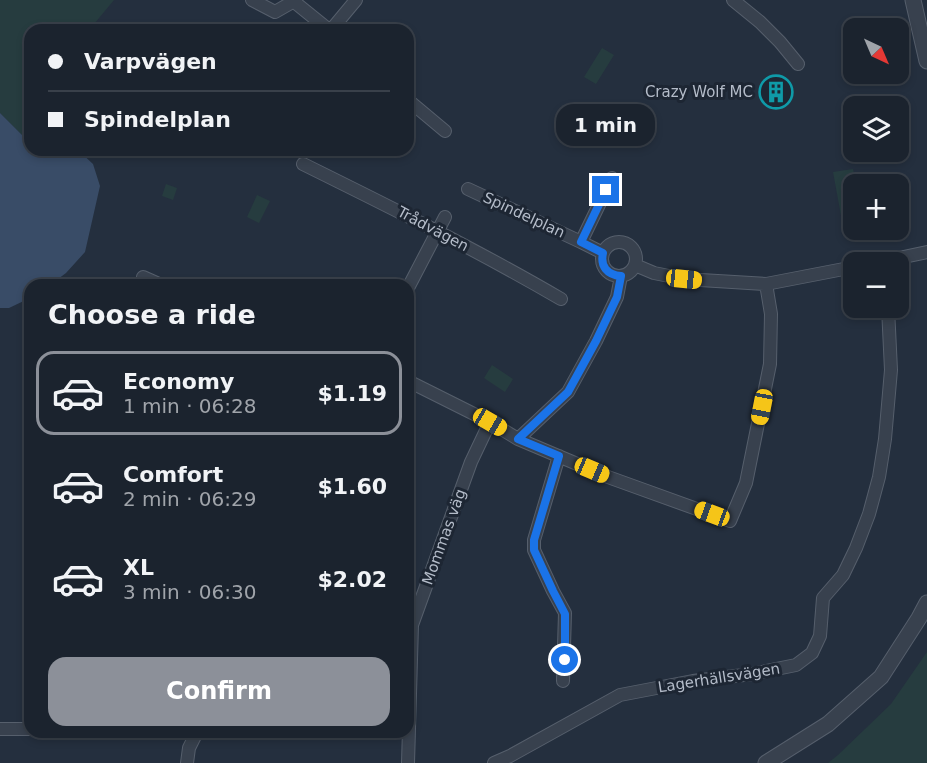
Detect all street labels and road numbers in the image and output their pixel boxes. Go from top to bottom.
street label: Spindelplan [480,188,568,242]
street label: Trådvägen [393,202,472,255]
street label: Mommas väg [418,487,470,587]
street label: Lagerhällsvägen [657,659,781,697]

